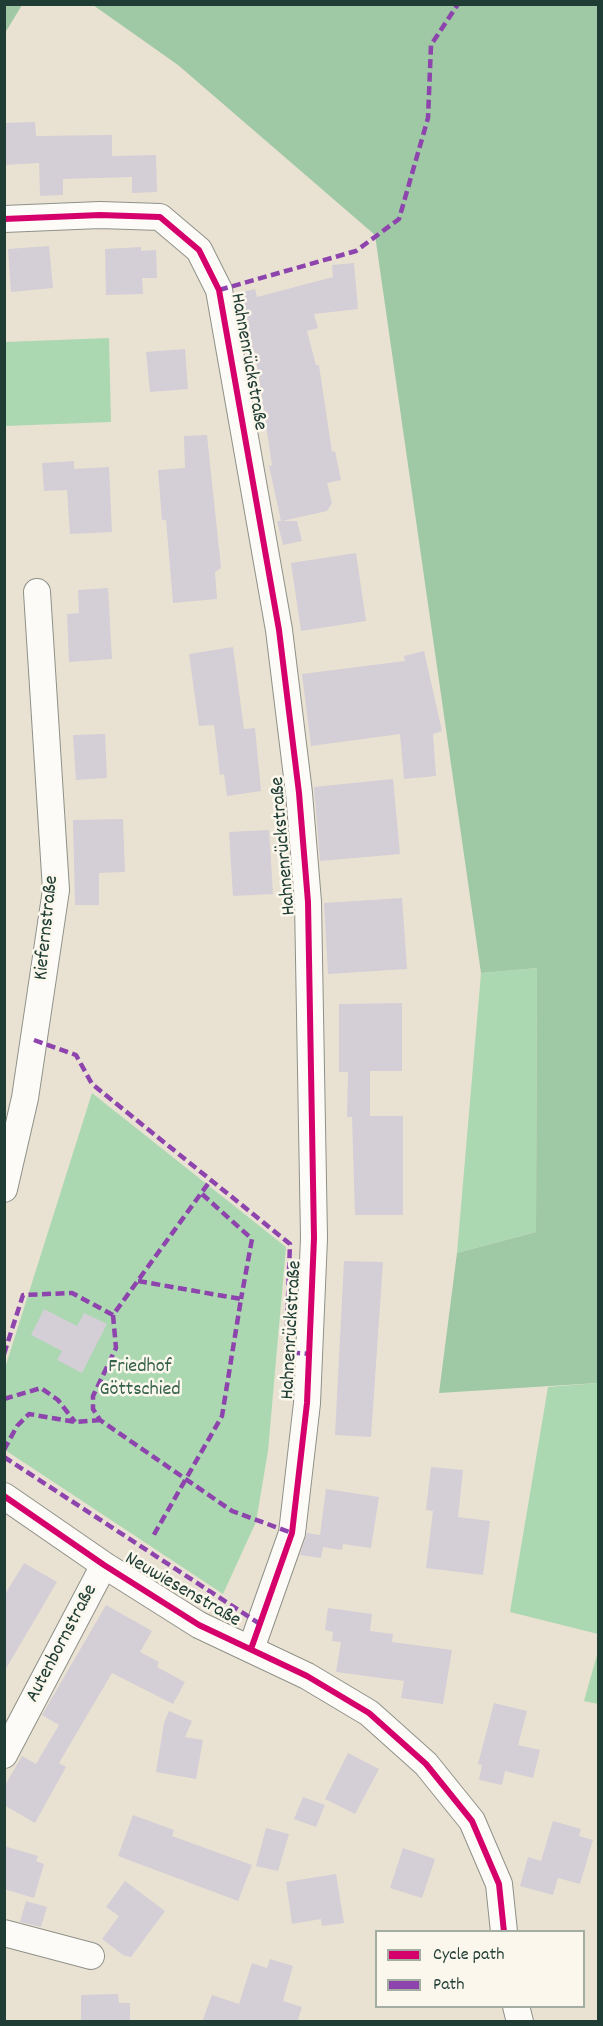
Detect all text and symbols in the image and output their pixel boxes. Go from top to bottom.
street label: Hahnenrückstraße [223,291,271,433]
street label: Hahnenrückstraße [267,776,303,916]
street label: Kiefernstraße [31,874,65,982]
street label: Hahnenrückstraße [277,1260,309,1400]
park label: Friedhof Göttschied [99,1356,181,1403]
street label: Neuwiesenstraße [120,1548,244,1634]
street label: Autenbornstraße [22,1581,104,1707]
legend [375,1930,585,2008]
text: Cycle path [433,1943,504,1968]
text: Path [433,1973,465,1998]

